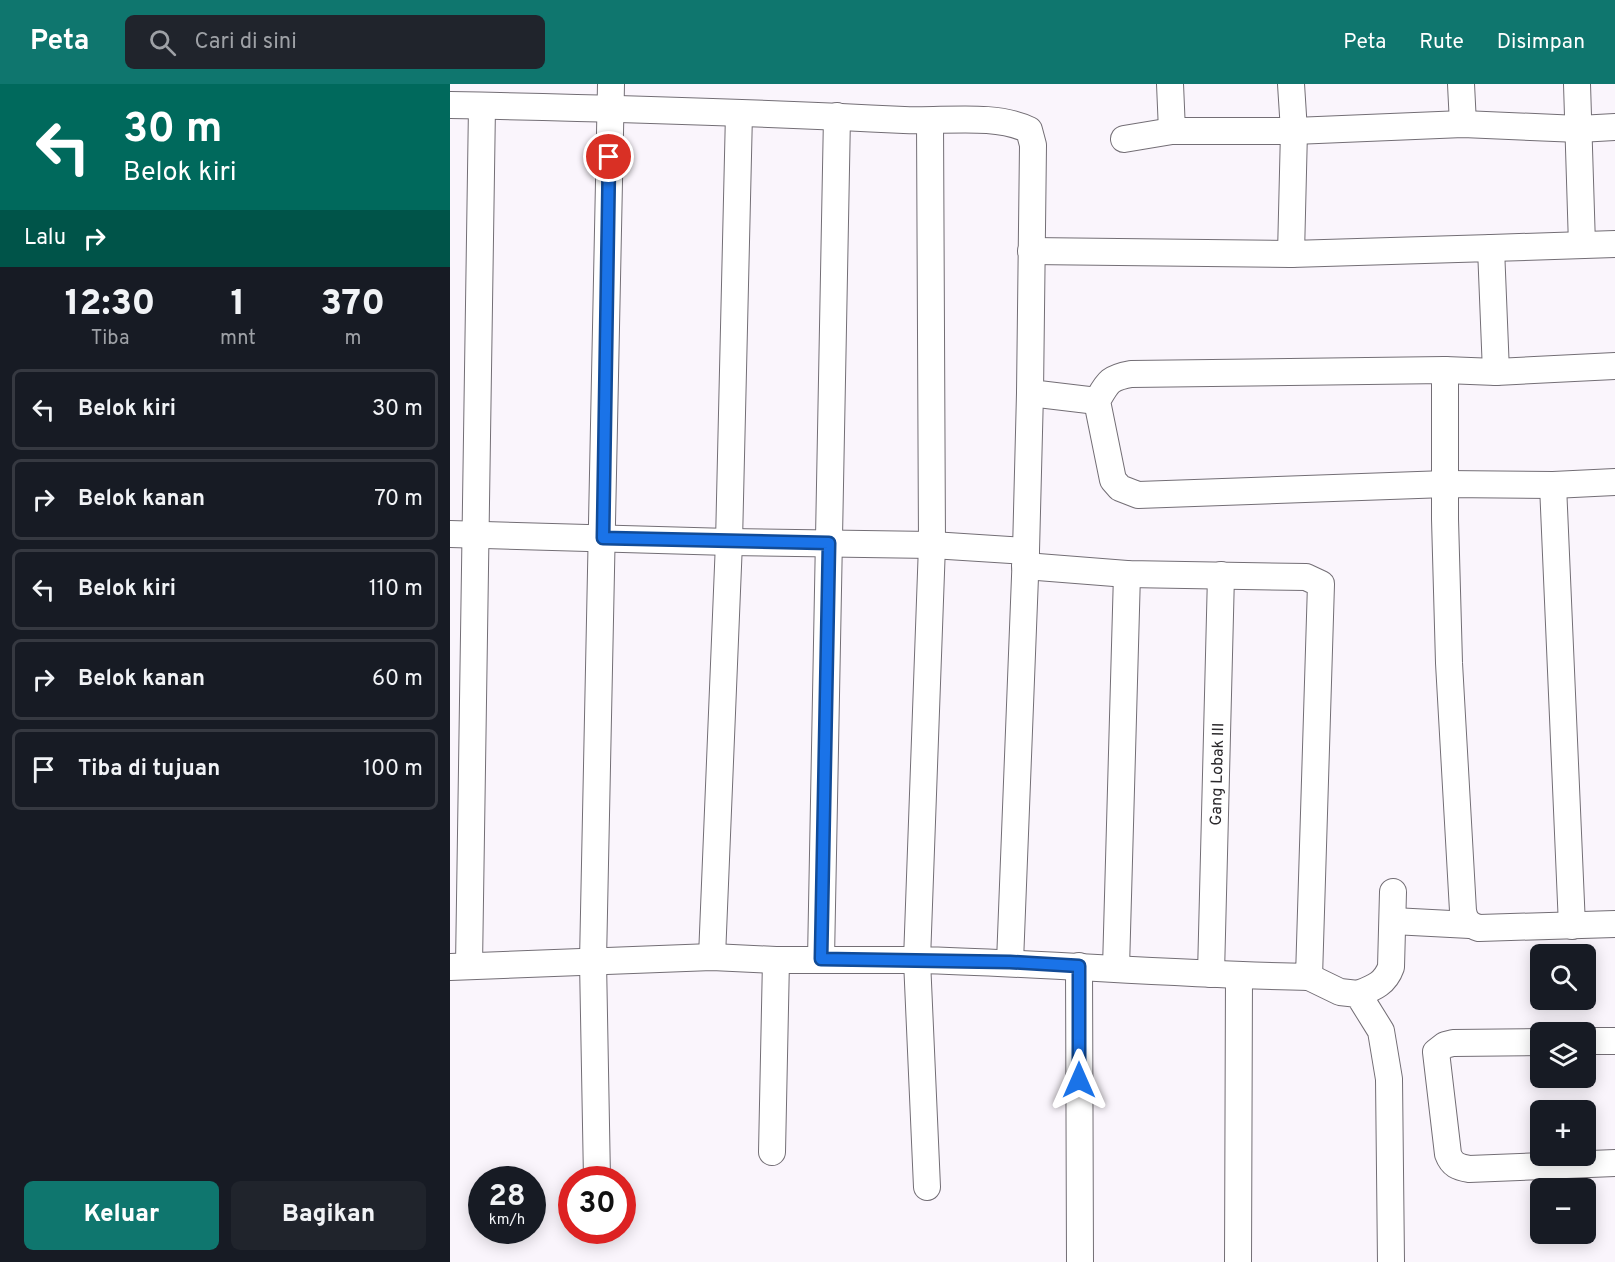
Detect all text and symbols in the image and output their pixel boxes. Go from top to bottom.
search box [125,15,545,69]
text: Peta [30,24,89,60]
icon: search [146,26,179,59]
text: Cari di sini [194,29,297,56]
text: Peta [1343,29,1386,56]
text: Rute [1419,29,1464,56]
text: Disimpan [1497,29,1585,56]
text: 30 m [123,104,222,157]
icon: left [24,108,102,186]
pin [583,131,634,182]
icon: arrive [592,140,625,173]
text: Belok kiri [123,156,237,190]
icon: right [78,222,111,255]
text: Lalu [24,225,66,252]
text: 12:30 [65,282,155,328]
text: 1 [231,282,245,328]
text: 370 [321,282,385,328]
text: Tiba [91,326,129,352]
text: mnt [220,326,256,352]
text: m [344,326,361,352]
icon: left [27,393,60,426]
text: Belok kiri [78,396,176,423]
text: 30 m [372,396,423,423]
icon: right [27,483,60,516]
text: Belok kanan [78,486,205,513]
text: 70 m [374,486,423,513]
icon: left [27,573,60,606]
text: Belok kiri [78,576,176,603]
text: 110 m [369,576,423,603]
icon: right [27,663,60,696]
text: Belok kanan [78,666,205,693]
text: 60 m [372,666,423,693]
street label: Gang Lobak III [1207,722,1229,826]
icon: arrive [27,753,60,786]
text: Tiba di tujuan [78,756,220,783]
text: 100 m [363,756,423,783]
map controls [1530,944,1596,1244]
button: search [1530,944,1596,1010]
button: layers [1530,1022,1596,1088]
position arrow [1047,1048,1111,1112]
button: + [1530,1100,1596,1166]
speed limit sign: 30 [558,1166,636,1244]
button: − [1530,1178,1596,1244]
text: 28 [488,1179,526,1216]
button: Keluar [24,1181,219,1250]
button: Bagikan [231,1181,426,1250]
text: km/h [489,1211,525,1230]

